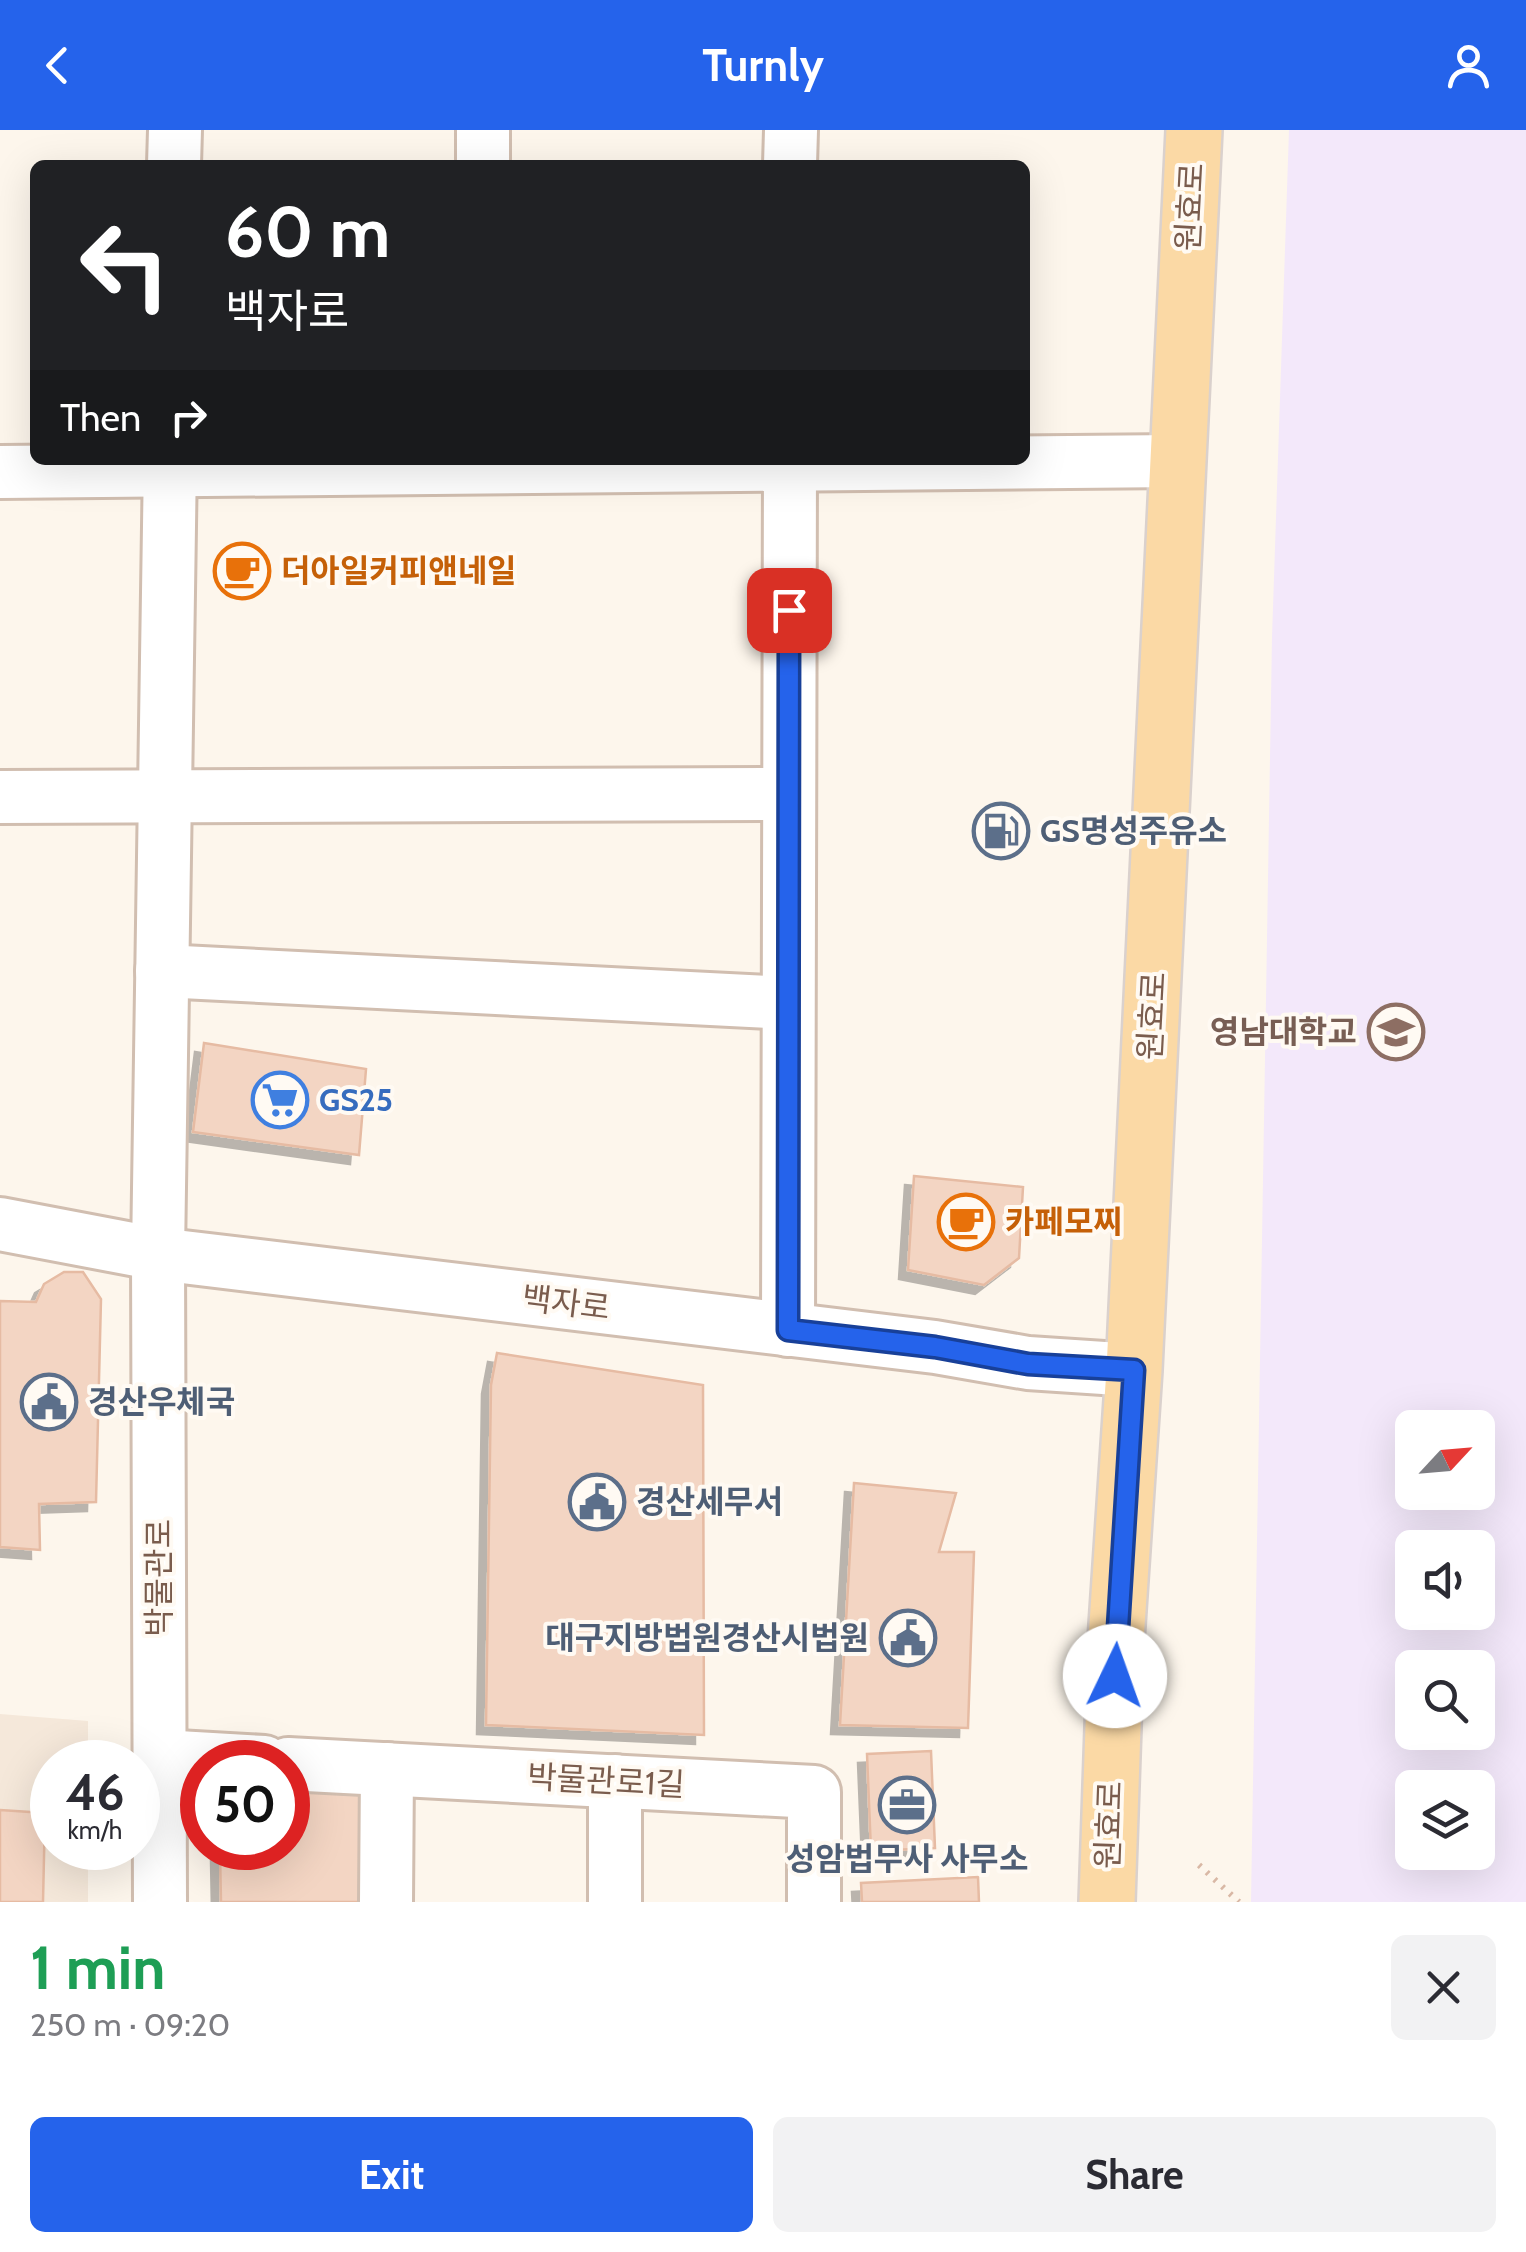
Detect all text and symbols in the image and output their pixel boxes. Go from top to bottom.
icon: back [30,38,85,93]
text: Turnly [702,38,824,92]
icon: person [1441,38,1496,93]
street label: 원효로 [1168,162,1211,252]
text: 60 m [225,189,390,275]
icon: left [60,200,190,330]
text: 백자로 [225,284,349,338]
icon: right [161,390,216,445]
text: Then [60,394,141,441]
cafe icon: 더아일커피앤네일 [212,541,272,601]
place label: 더아일커피앤네일 [281,551,517,590]
pin [747,568,832,653]
icon: arrive [762,583,817,638]
fuel station icon: GS명성주유소 [971,801,1031,861]
place label: GS명성주유소 [1040,811,1227,850]
street label: 원효로 [1130,971,1173,1061]
school or university icon: 영남대학교 [1366,1002,1426,1062]
place label: 영남대학교 [1210,1012,1357,1051]
supermarket icon: GS25 [250,1070,310,1130]
place label: GS25 [319,1080,393,1119]
cafe icon: 카페모찌 [936,1192,996,1252]
place label: 카페모찌 [1005,1202,1123,1241]
street label: 백자로 [520,1278,612,1327]
public building icon: 경산우체국 [19,1372,79,1432]
place label: 경산우체국 [88,1382,235,1421]
north arrow [1395,1410,1495,1510]
map controls [1395,1410,1495,1870]
public building icon: 경산세무서 [567,1472,627,1532]
place label: 경산세무서 [636,1482,783,1521]
street label: 박물관로 [139,1519,178,1637]
button: sound [1395,1530,1495,1630]
public building icon: 대구지방법원경산시법원 [878,1608,938,1668]
place label: 대구지방법원경산시법원 [545,1618,869,1657]
position arrow [1063,1624,1167,1728]
button: search [1395,1650,1495,1750]
speed limit sign: 50 [180,1740,310,1870]
street label: 박물관로1길 [526,1757,686,1804]
text: 46 [65,1762,125,1823]
button: layers [1395,1770,1495,1870]
office icon: 성암법무사 사무소 [877,1775,937,1835]
street label: 원효로 [1087,1780,1130,1870]
text: km/h [68,1815,122,1845]
place label: 성암법무사 사무소 [786,1839,1028,1878]
text: 1 min [30,1931,165,2004]
button: close [1391,1935,1496,2040]
text: 250 m · 09:20 [30,2005,230,2044]
button: Exit [30,2117,753,2232]
button: Share [773,2117,1496,2232]

